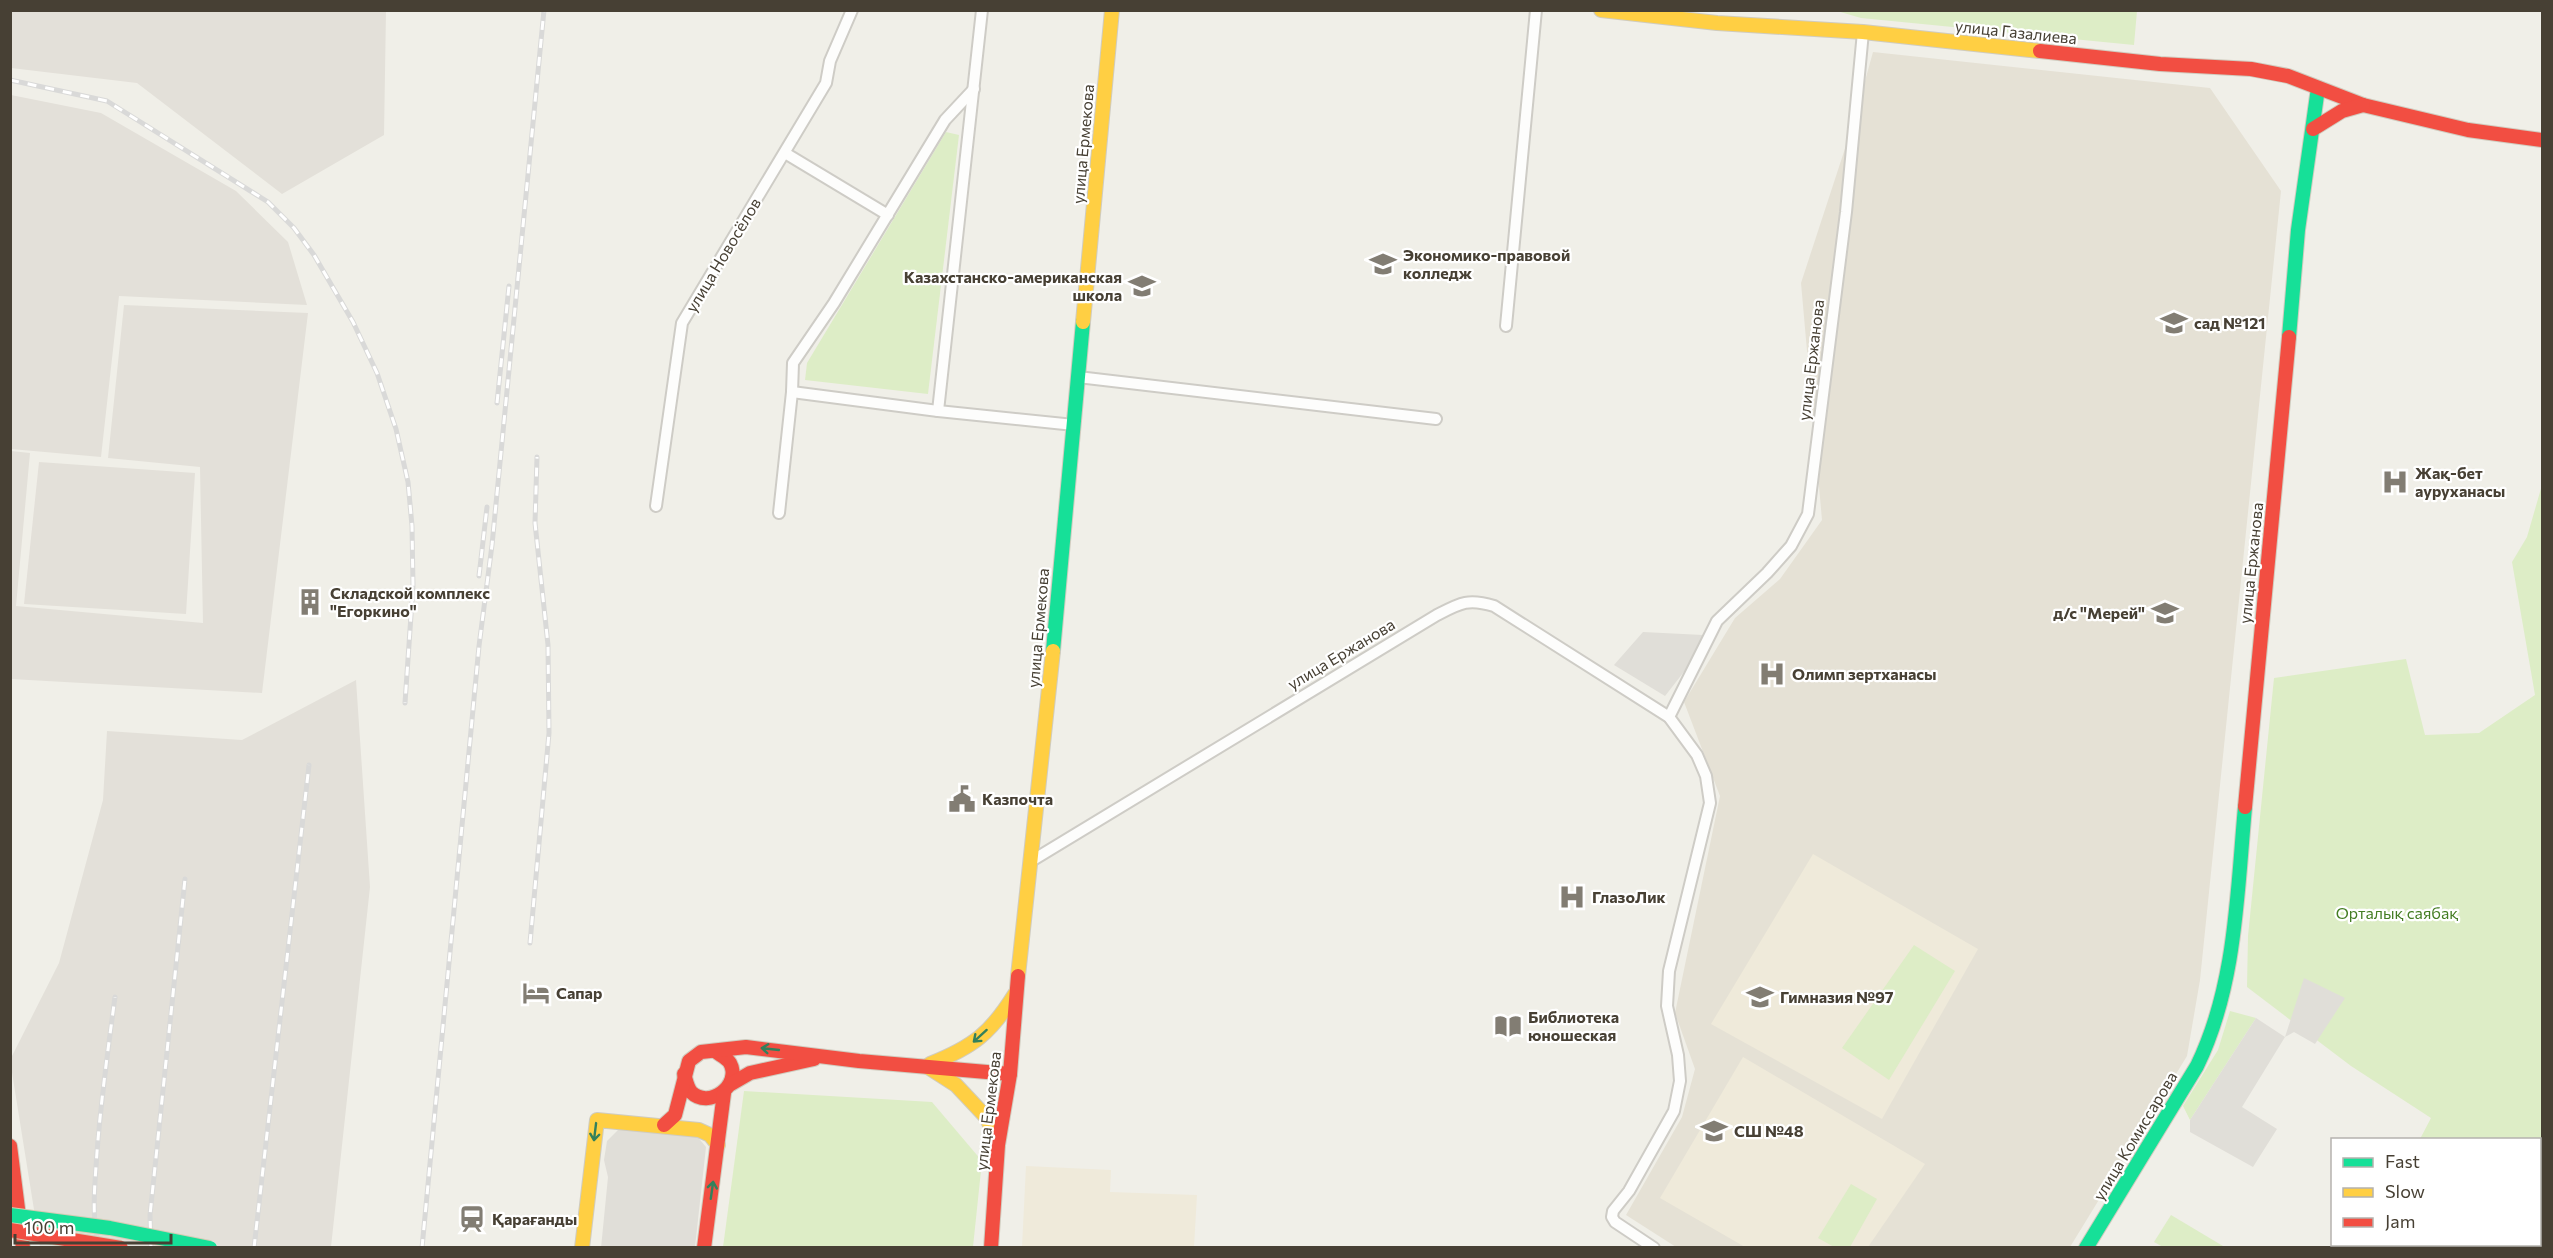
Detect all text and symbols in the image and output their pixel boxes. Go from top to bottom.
street label: улица Газалиева [1954,16,2078,47]
street label: улица Ермекова [1068,83,1097,205]
street label: улица Новосёлов [681,194,764,315]
place label: Экономико-правовой колледж [1403,245,1570,282]
school or university icon: Экономико-правовой колледж [1368,249,1398,279]
place label: Казахстанско-американская школа [904,267,1122,304]
school or university icon: Казахстанско-американская школа [1127,271,1157,301]
street label: улица Ержанова [1794,298,1827,422]
school or university icon: сад №121 [2159,308,2189,338]
place label: сад №121 [2194,313,2266,332]
place label: Жақ-бет ауруханасы [2415,463,2505,500]
hospital icon: Жақ-бет ауруханасы [2380,467,2410,497]
street label: улица Ержанова [2235,501,2266,625]
street label: улица Ермекова [1023,567,1052,689]
place label: Складской комплекс "Егоркино" [330,583,490,620]
building icon: Складской комплекс "Егоркино" [295,587,325,617]
school or university icon: д/с "Мерей" [2150,598,2180,628]
place label: д/с "Мерей" [2053,603,2145,622]
street label: улица Ержанова [1284,614,1398,693]
hospital icon: Олимп зертханасы [1757,659,1787,689]
place label: Олимп зертханасы [1792,664,1937,683]
public building icon: Казпочта [947,784,977,814]
place label: Казпочта [982,789,1053,808]
hospital icon: ГлазоЛик [1557,882,1587,912]
place label: ГлазоЛик [1592,887,1666,906]
park label: Орталық саябақ [2336,903,2458,922]
hotel icon: Сапар [521,978,551,1008]
school or university icon: Гимназия №97 [1745,982,1775,1012]
place label: Сапар [556,983,602,1002]
place label: Гимназия №97 [1780,987,1894,1006]
place label: Библиотека юношеская [1528,1007,1619,1044]
library icon: Библиотека юношеская [1493,1011,1523,1041]
one-way arrow [973,1029,988,1043]
one-way arrow [761,1043,781,1054]
street label: улица Ермекова [971,1050,1004,1172]
street label: улица Комиссарова [2089,1068,2181,1204]
school or university icon: СШ №48 [1699,1116,1729,1146]
place label: СШ №48 [1734,1121,1804,1140]
one-way arrow [590,1122,601,1142]
legend [2331,1138,2541,1246]
text: Fast [2385,1150,2420,1172]
one-way arrow [707,1180,718,1200]
text: Slow [2385,1180,2425,1202]
station icon: Қарағанды [457,1204,487,1234]
scale bar [15,1207,171,1245]
place label: Қарағанды [492,1209,577,1228]
text: Jam [2385,1210,2415,1232]
text: 100 m [24,1216,74,1238]

